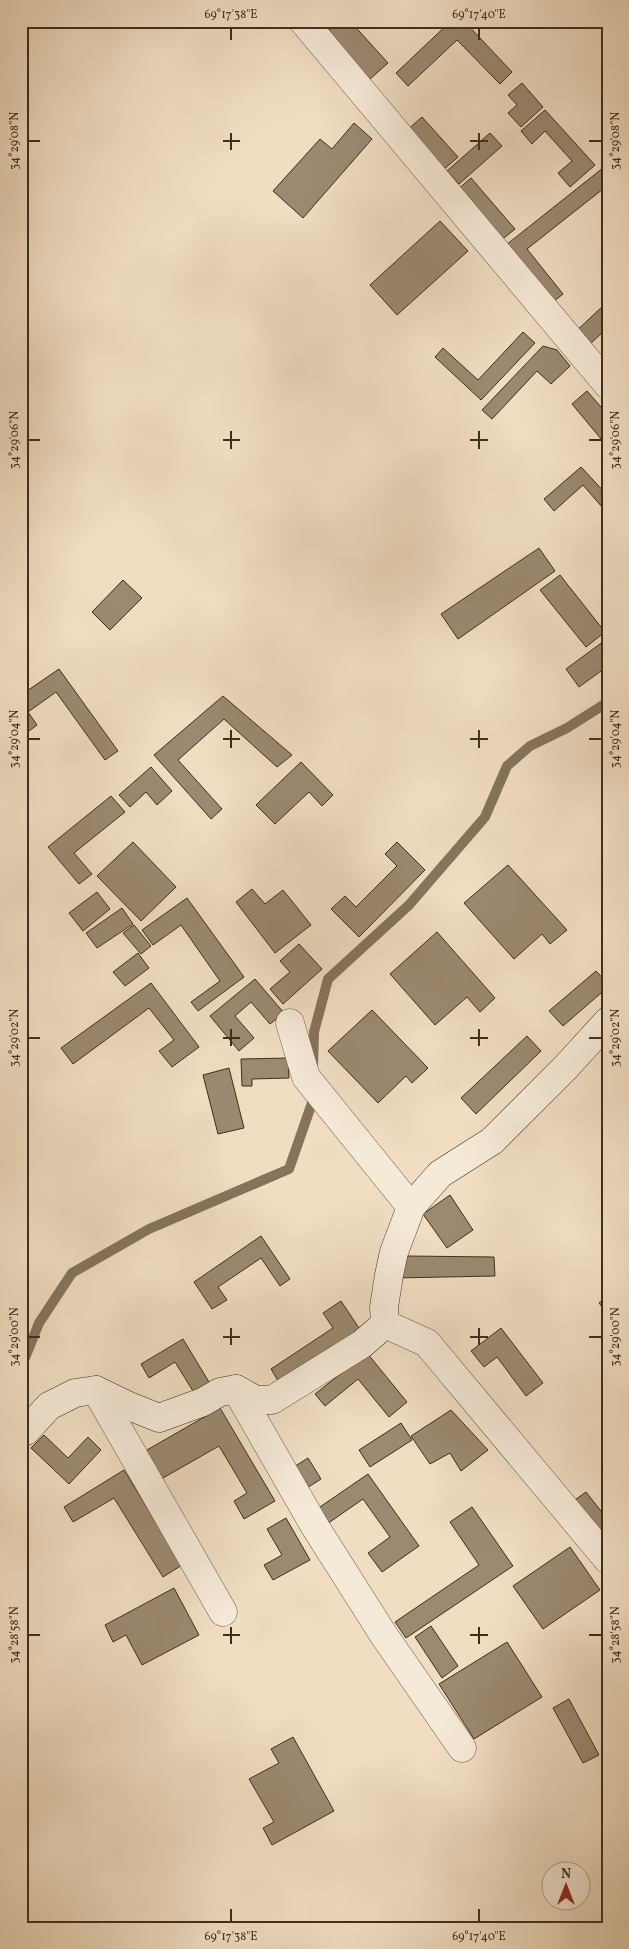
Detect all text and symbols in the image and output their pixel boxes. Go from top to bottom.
text: 69°17'38"E [205,7,257,23]
text: 69°17'40"E [452,7,506,23]
text: 34°29'08"N [7,112,23,170]
text: 34°29'08"N [608,112,624,170]
text: 34°29'06"N [7,411,23,469]
text: 34°29'06"N [608,411,624,469]
text: 34°29'04"N [7,710,23,768]
text: 34°29'04"N [608,710,624,768]
text: 34°29'02"N [7,1009,23,1067]
text: 34°29'02"N [608,1009,624,1067]
text: 34°29'00"N [7,1307,23,1367]
text: 34°29'00"N [608,1307,624,1367]
text: 34°28'58"N [7,1606,23,1664]
text: 34°28'58"N [608,1606,624,1664]
north arrow [542,1862,592,1912]
text: N [561,1865,571,1884]
text: 69°17'38"E [205,1929,257,1945]
text: 69°17'40"E [452,1929,506,1945]

